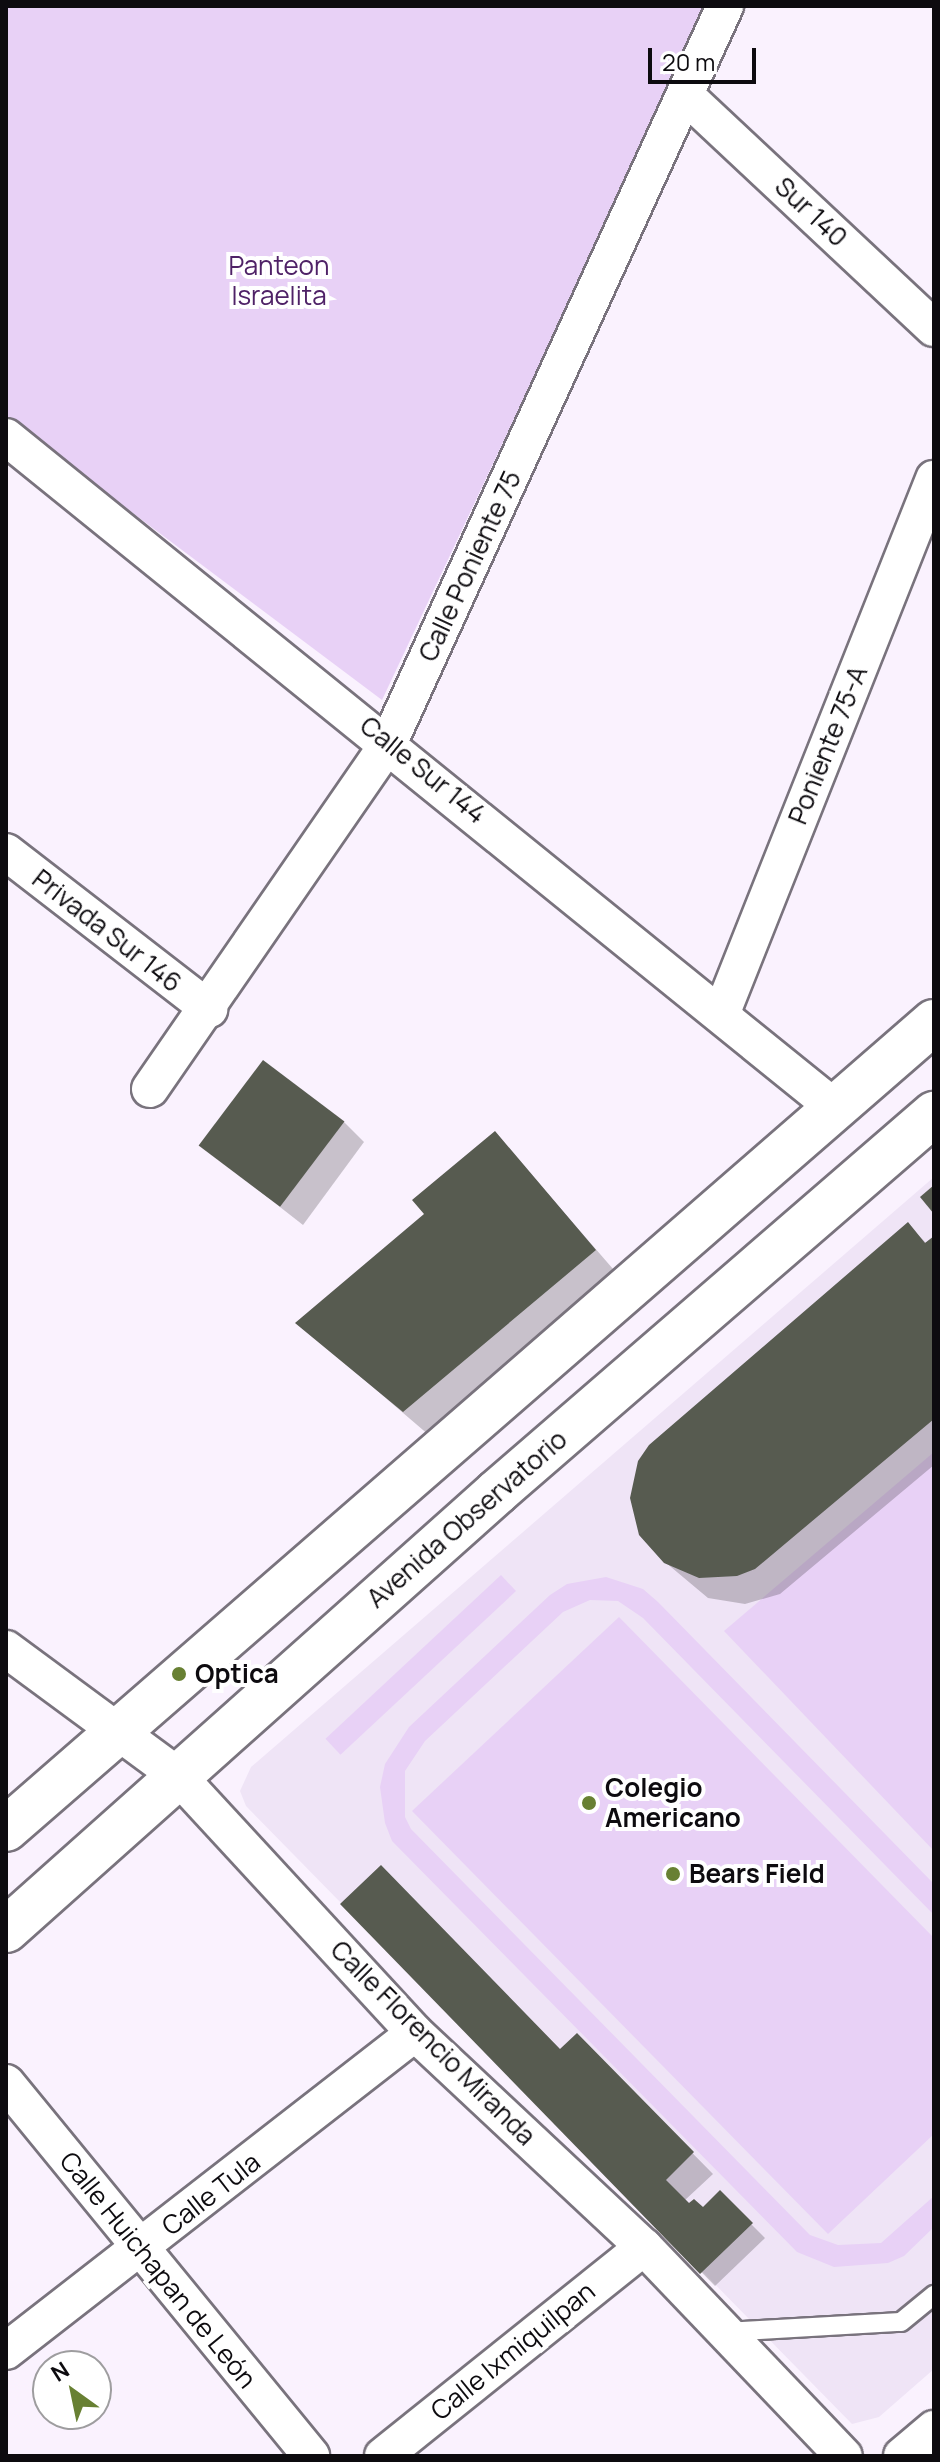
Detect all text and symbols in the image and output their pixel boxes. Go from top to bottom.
scale bar [652,32,760,82]
text: 20 m [662,45,715,78]
street label: Sur 140 [768,171,854,253]
park label: Panteon Israelita [229,250,329,312]
street label: Calle Poniente 75 [412,466,528,666]
street label: Poniente 75-A [782,661,874,829]
street label: Calle Sur 144 [354,710,492,830]
street label: Privada Sur 146 [26,863,188,999]
street label: Avenida Observatorio [361,1424,573,1614]
place label: Optica [195,1658,279,1690]
marker: Optica [170,1665,188,1683]
place label: Colegio Americano [605,1772,741,1834]
marker: Colegio Americano [580,1794,598,1812]
place label: Bears Field [689,1858,825,1890]
marker: Bears Field [664,1865,682,1883]
street label: Calle Florencio Miranda [324,1934,542,2152]
street label: Calle Huichapan de León [53,2146,263,2394]
street label: Calle Tula [156,2146,266,2242]
street label: Calle Ixmiquilpan [425,2275,601,2427]
north arrow [32,2350,112,2430]
text: N [45,2355,75,2388]

